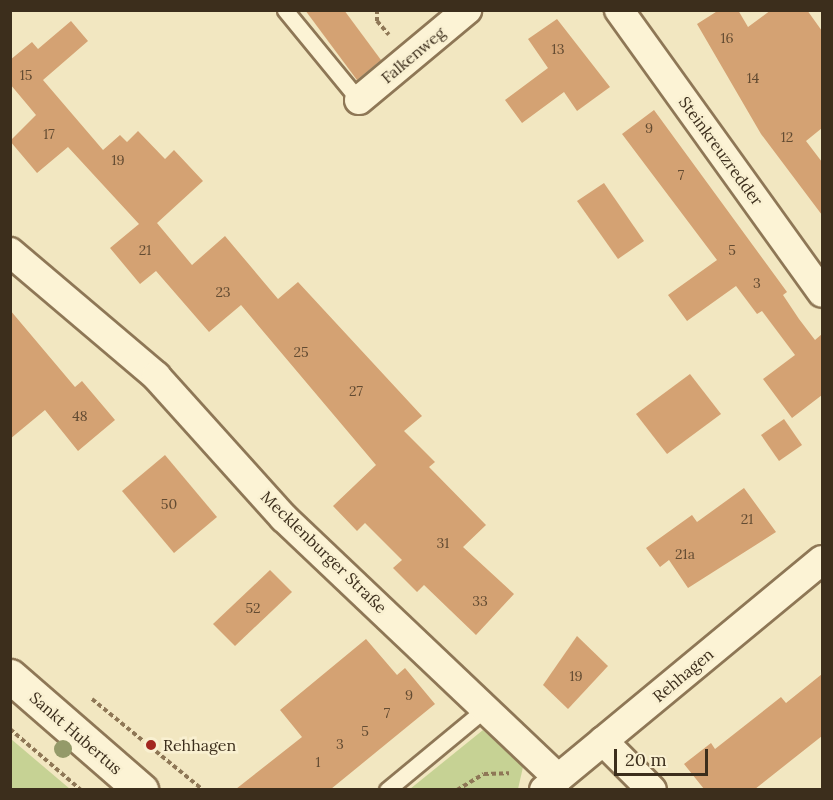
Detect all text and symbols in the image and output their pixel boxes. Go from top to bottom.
street label: Falkenweg [377,23,449,87]
house number: 16 [720,30,734,46]
house number: 13 [552,41,564,57]
house number: 15 [20,67,32,83]
house number: 14 [747,70,759,86]
street label: Steinkreuzredder [675,93,767,209]
house number: 9 [645,120,653,136]
house number: 17 [43,126,55,142]
house number: 12 [781,129,793,145]
house number: 19 [111,152,125,168]
house number: 7 [678,167,684,183]
house number: 21 [139,242,151,258]
house number: 5 [728,242,736,258]
house number: 3 [753,275,761,291]
house number: 23 [215,284,231,300]
house number: 25 [293,344,309,360]
house number: 27 [349,383,363,399]
house number: 48 [72,408,88,424]
street label: Mecklenburger Straße [257,487,391,617]
house number: 50 [161,496,177,512]
house number: 21 [741,511,753,527]
house number: 31 [437,535,449,551]
house number: 21a [675,546,695,562]
house number: 33 [472,593,488,609]
house number: 52 [245,600,261,616]
street label: Rehhagen [649,644,717,706]
house number: 19 [569,668,583,684]
house number: 9 [405,687,413,703]
street label: Sankt Hubertus [26,688,126,778]
house number: 7 [384,705,390,721]
house number: 5 [361,723,369,739]
place label: Rehhagen [163,735,236,755]
house number: 3 [336,736,344,752]
scale bar [617,737,712,775]
marker: Rehhagen [144,738,158,752]
text: 20 m [625,748,667,771]
house number: 1 [315,754,321,770]

